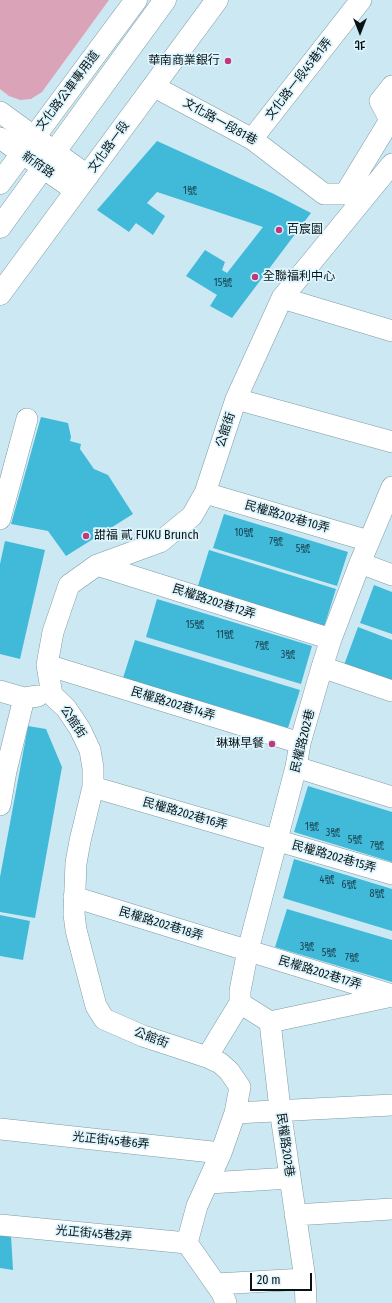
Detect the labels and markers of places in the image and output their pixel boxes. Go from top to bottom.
place label: 華南商業銀行 [148,54,220,68]
marker: 華南商業銀行 [223,56,233,66]
place label: 百宸園 [287,223,323,237]
marker: 百宸園 [274,225,284,235]
place label: 全聯福利中心 [263,270,335,284]
marker: 全聯福利中心 [250,272,260,282]
place label: 甜福 貳 FUKU Brunch [94,529,199,543]
marker: 甜福 貳 FUKU Brunch [81,531,91,541]
place label: 琳琳早餐 [216,737,264,751]
marker: 琳琳早餐 [267,739,277,749]

